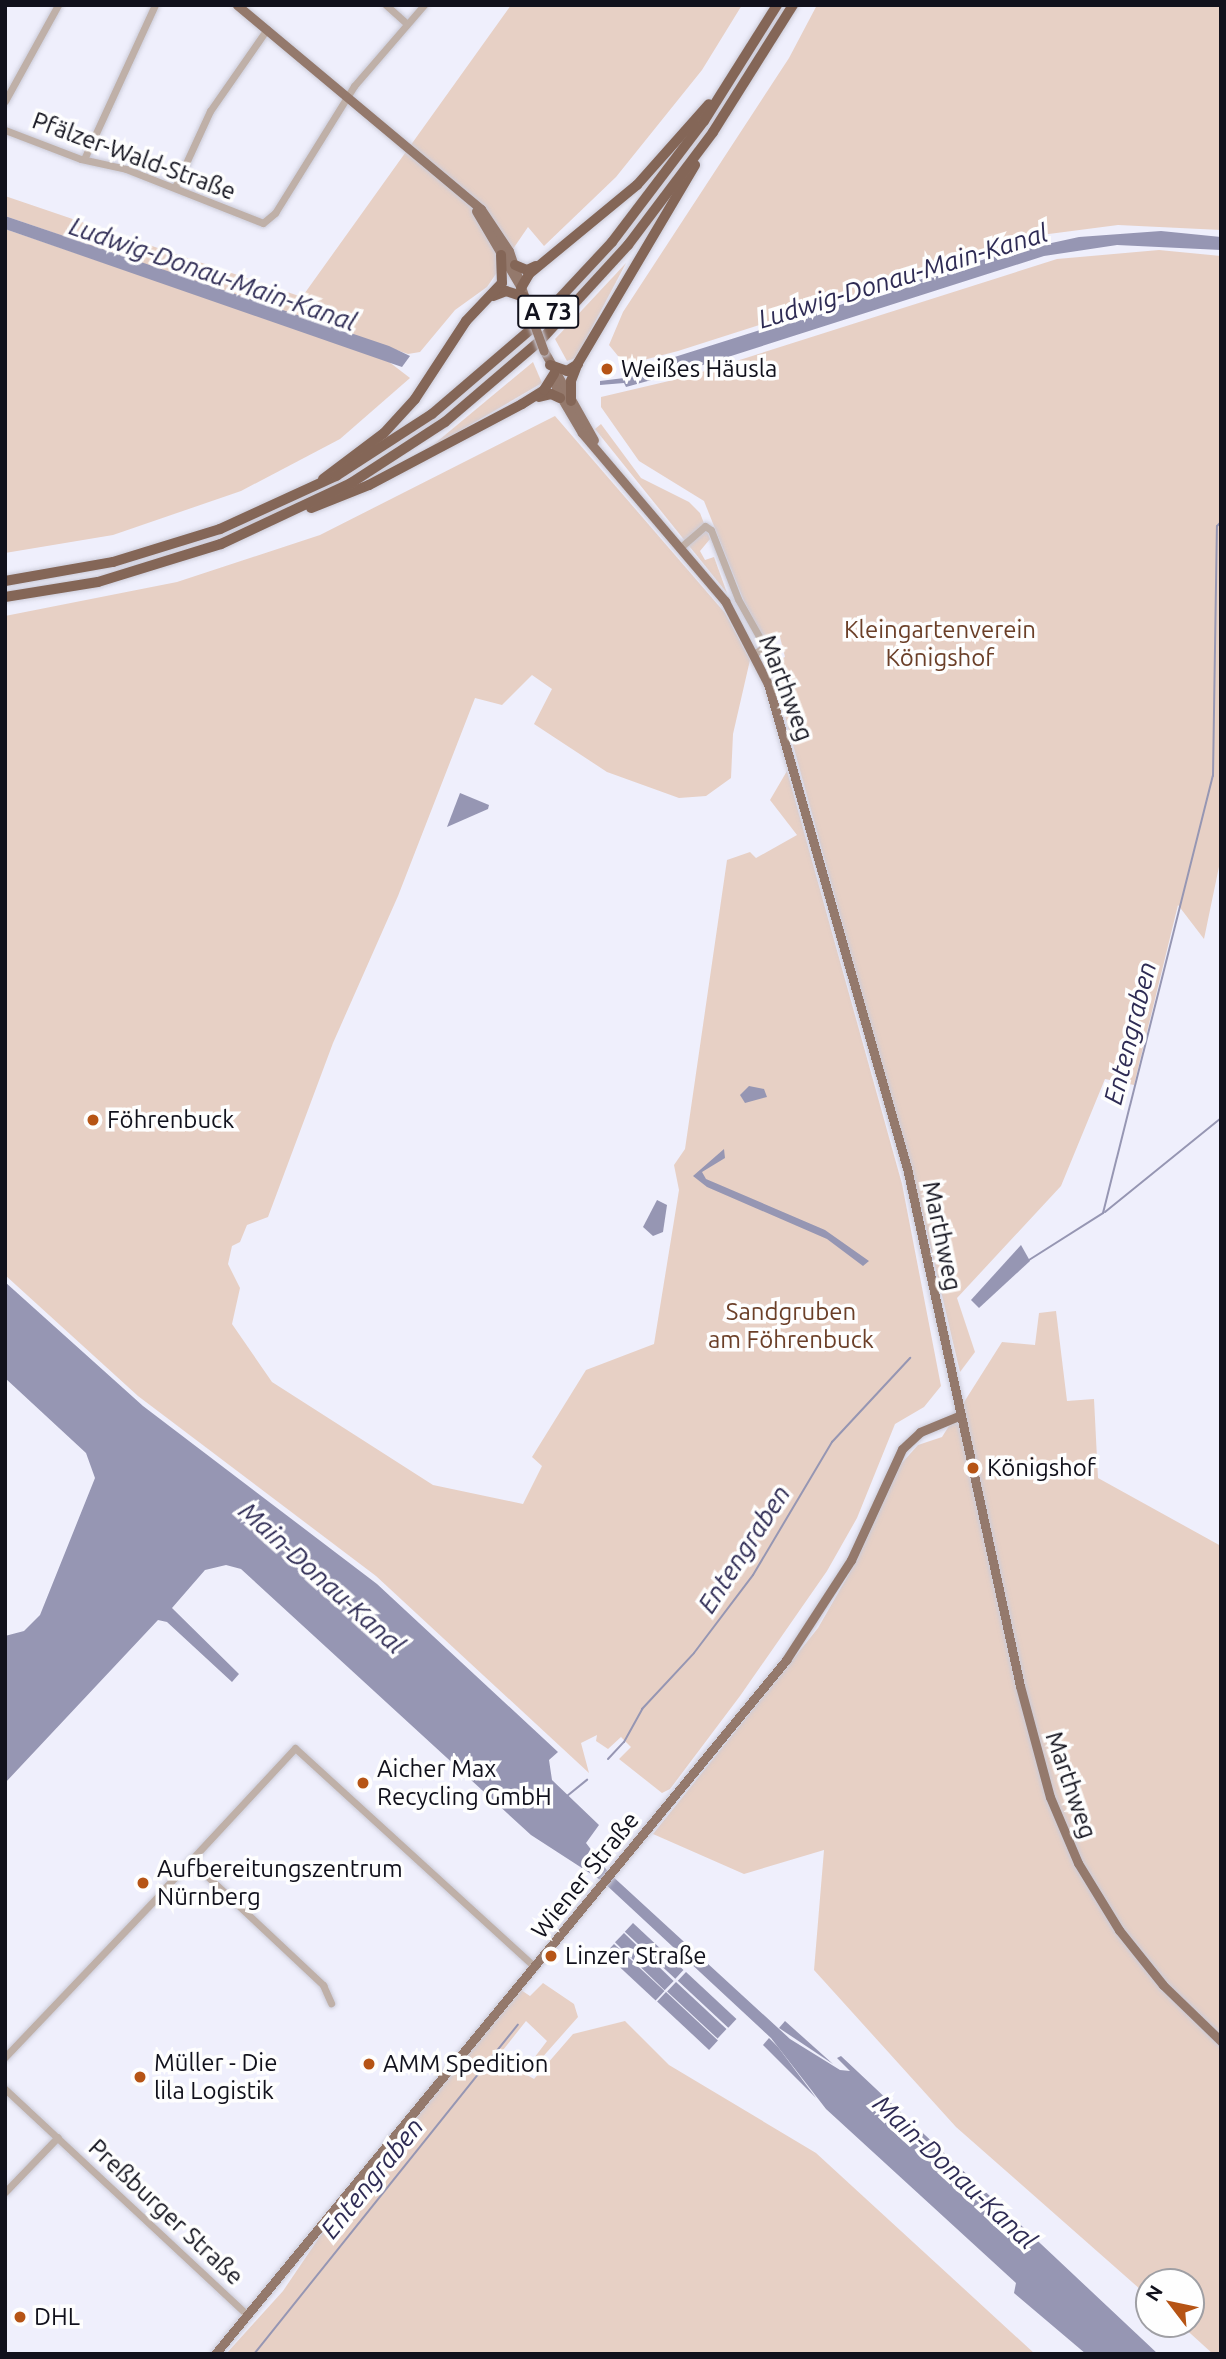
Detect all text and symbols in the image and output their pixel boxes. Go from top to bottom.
street label: Pfälzer-Wald-Straße [28,106,240,206]
water label: Ludwig-Donau-Main-Kanal [65,210,361,338]
water label: Ludwig-Donau-Main-Kanal [754,217,1052,335]
road number: A 73 [516,292,580,332]
place label: Weißes Häusla [621,355,777,383]
marker: Weißes Häusla [599,361,615,377]
park label: Kleingartenverein Königshof [844,616,1036,672]
street label: Marthweg [753,631,819,745]
water label: Entengraben [1097,958,1163,1108]
place label: Föhrenbuck [107,1106,234,1134]
marker: Föhrenbuck [85,1112,101,1128]
street label: Marthweg [916,1179,968,1293]
park label: Sandgruben am Föhrenbuck [708,1298,874,1354]
place label: Königshof [987,1454,1096,1482]
marker: Königshof [965,1460,981,1476]
water label: Entengraben [691,1479,797,1619]
water label: Main-Donau-Kanal [233,1495,411,1661]
street label: Marthweg [1039,1728,1103,1842]
place label: Aicher Max Recycling GmbH [377,1755,552,1811]
marker: Aicher Max Recycling GmbH [355,1775,371,1791]
street label: Wiener Straße [525,1806,645,1944]
place label: Aufbereitungszentrum Nürnberg [157,1855,403,1911]
marker: Aufbereitungszentrum Nürnberg [135,1875,151,1891]
place label: Linzer Straße [565,1942,707,1970]
marker: Linzer Straße [543,1948,559,1964]
place label: Müller - Die lila Logistik [154,2049,277,2105]
place label: AMM Spedition [383,2050,549,2078]
marker: AMM Spedition [361,2056,377,2072]
marker: Müller - Die lila Logistik [132,2069,148,2085]
water label: Main-Donau-Kanal [867,2088,1043,2256]
water label: Entengraben [314,2111,430,2245]
street label: Preßburger Straße [83,2133,249,2291]
north arrow [1135,2268,1205,2338]
text: N [1141,2281,1167,2305]
place label: DHL [34,2303,80,2331]
marker: DHL [12,2309,28,2325]

